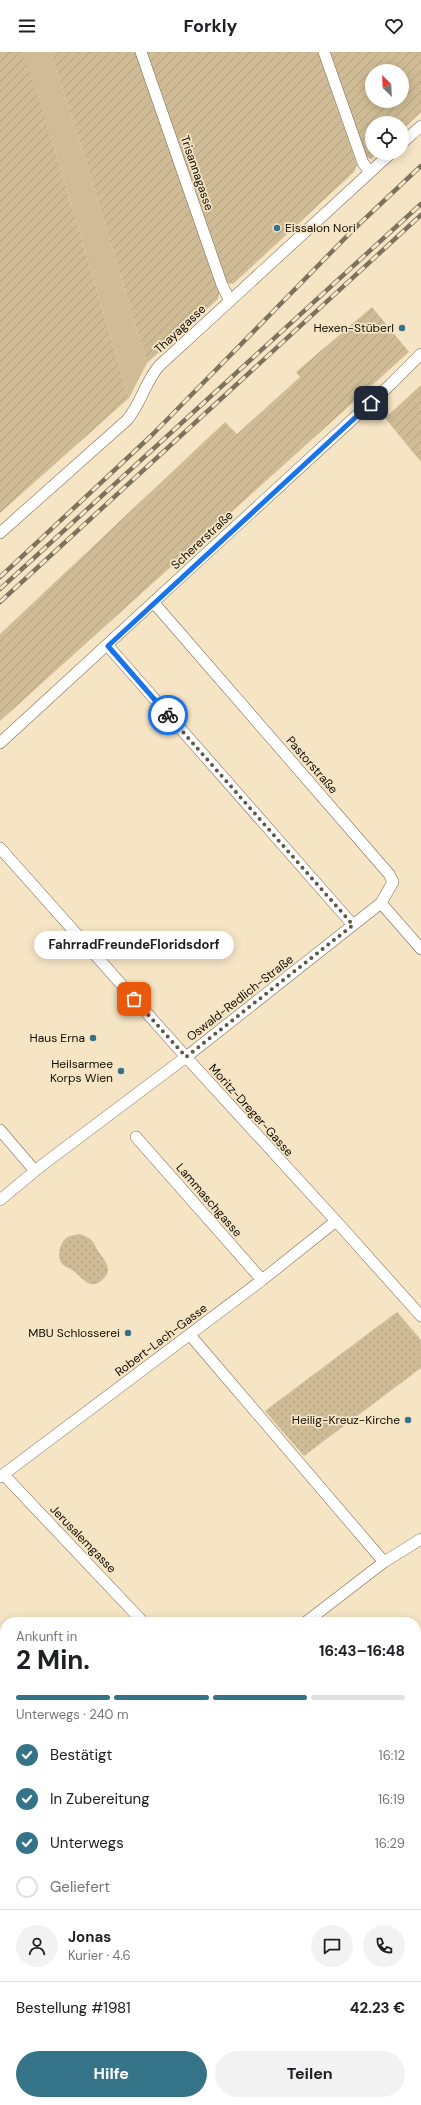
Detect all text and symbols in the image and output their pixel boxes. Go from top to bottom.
text: Forkly [184,14,237,38]
icon: menu [16,15,38,37]
icon: heart [383,15,405,37]
north arrow [365,64,409,108]
map controls [365,64,409,160]
button: locate [365,116,409,160]
street label: Trisannagasse [177,133,217,213]
place label: Eissalon Nori [285,220,356,236]
marker: Eissalon Nori [272,223,282,233]
street label: Thayagasse [151,301,209,357]
place label: Hexen-Stüberl [313,320,394,336]
marker: Hexen-Stüberl [397,323,407,333]
pin [354,386,388,420]
icon: home [360,392,382,414]
street label: Schererstraße [168,507,236,573]
courier [148,695,188,735]
icon: bike [157,704,179,726]
street label: Pastorstraße [283,733,341,797]
callout: FahrradFreundeFloridsdorf [34,931,234,959]
text: FahrradFreundeFloridsdorf [48,936,220,953]
street label: Oswald-Redlich-Straße [183,951,297,1045]
pin [117,982,151,1016]
icon: bag [123,988,145,1010]
place label: Haus Erna [30,1030,85,1046]
marker: Haus Erna [88,1033,98,1043]
place label: Heilsarmee Korps Wien [50,1056,113,1086]
street label: Moritz-Dreger-Gasse [205,1060,297,1160]
marker: Heilsarmee Korps Wien [116,1066,126,1076]
street label: Lammaschgasse [173,1160,246,1240]
street label: Robert-Lach-Gasse [112,1300,210,1380]
place label: MBU Schlosserei [28,1325,120,1341]
marker: MBU Schlosserei [123,1328,133,1338]
place label: Heilig-Kreuz-Kirche [292,1412,400,1428]
marker: Heilig-Kreuz-Kirche [403,1415,413,1425]
street label: Jerusalemgasse [46,1501,120,1577]
text: Ankunft in [16,1628,77,1645]
text: 16:43–16:48 [319,1641,405,1661]
text: 2 Min. [16,1643,90,1677]
text: Unterwegs · 240 m [16,1706,128,1723]
icon: check [16,1744,38,1766]
text: Bestätigt [50,1745,112,1765]
text: 16:12 [379,1747,405,1764]
icon: check [16,1788,38,1810]
text: In Zubereitung [50,1789,150,1809]
text: 16:19 [378,1791,405,1808]
icon: check [16,1832,38,1854]
text: Unterwegs [50,1833,124,1853]
text: 16:29 [375,1835,405,1852]
text: Geliefert [50,1877,110,1897]
button: person [16,1925,58,1967]
button: chat [311,1925,353,1967]
button: phone [363,1925,405,1967]
text: Jonas [68,1927,111,1947]
text: Kurier · 4.6 [68,1947,131,1964]
text: Bestellung #1981 [16,1998,131,2018]
text: 42.23 € [350,1998,405,2018]
button: Hilfe [16,2051,207,2097]
button: Teilen [215,2051,405,2097]

